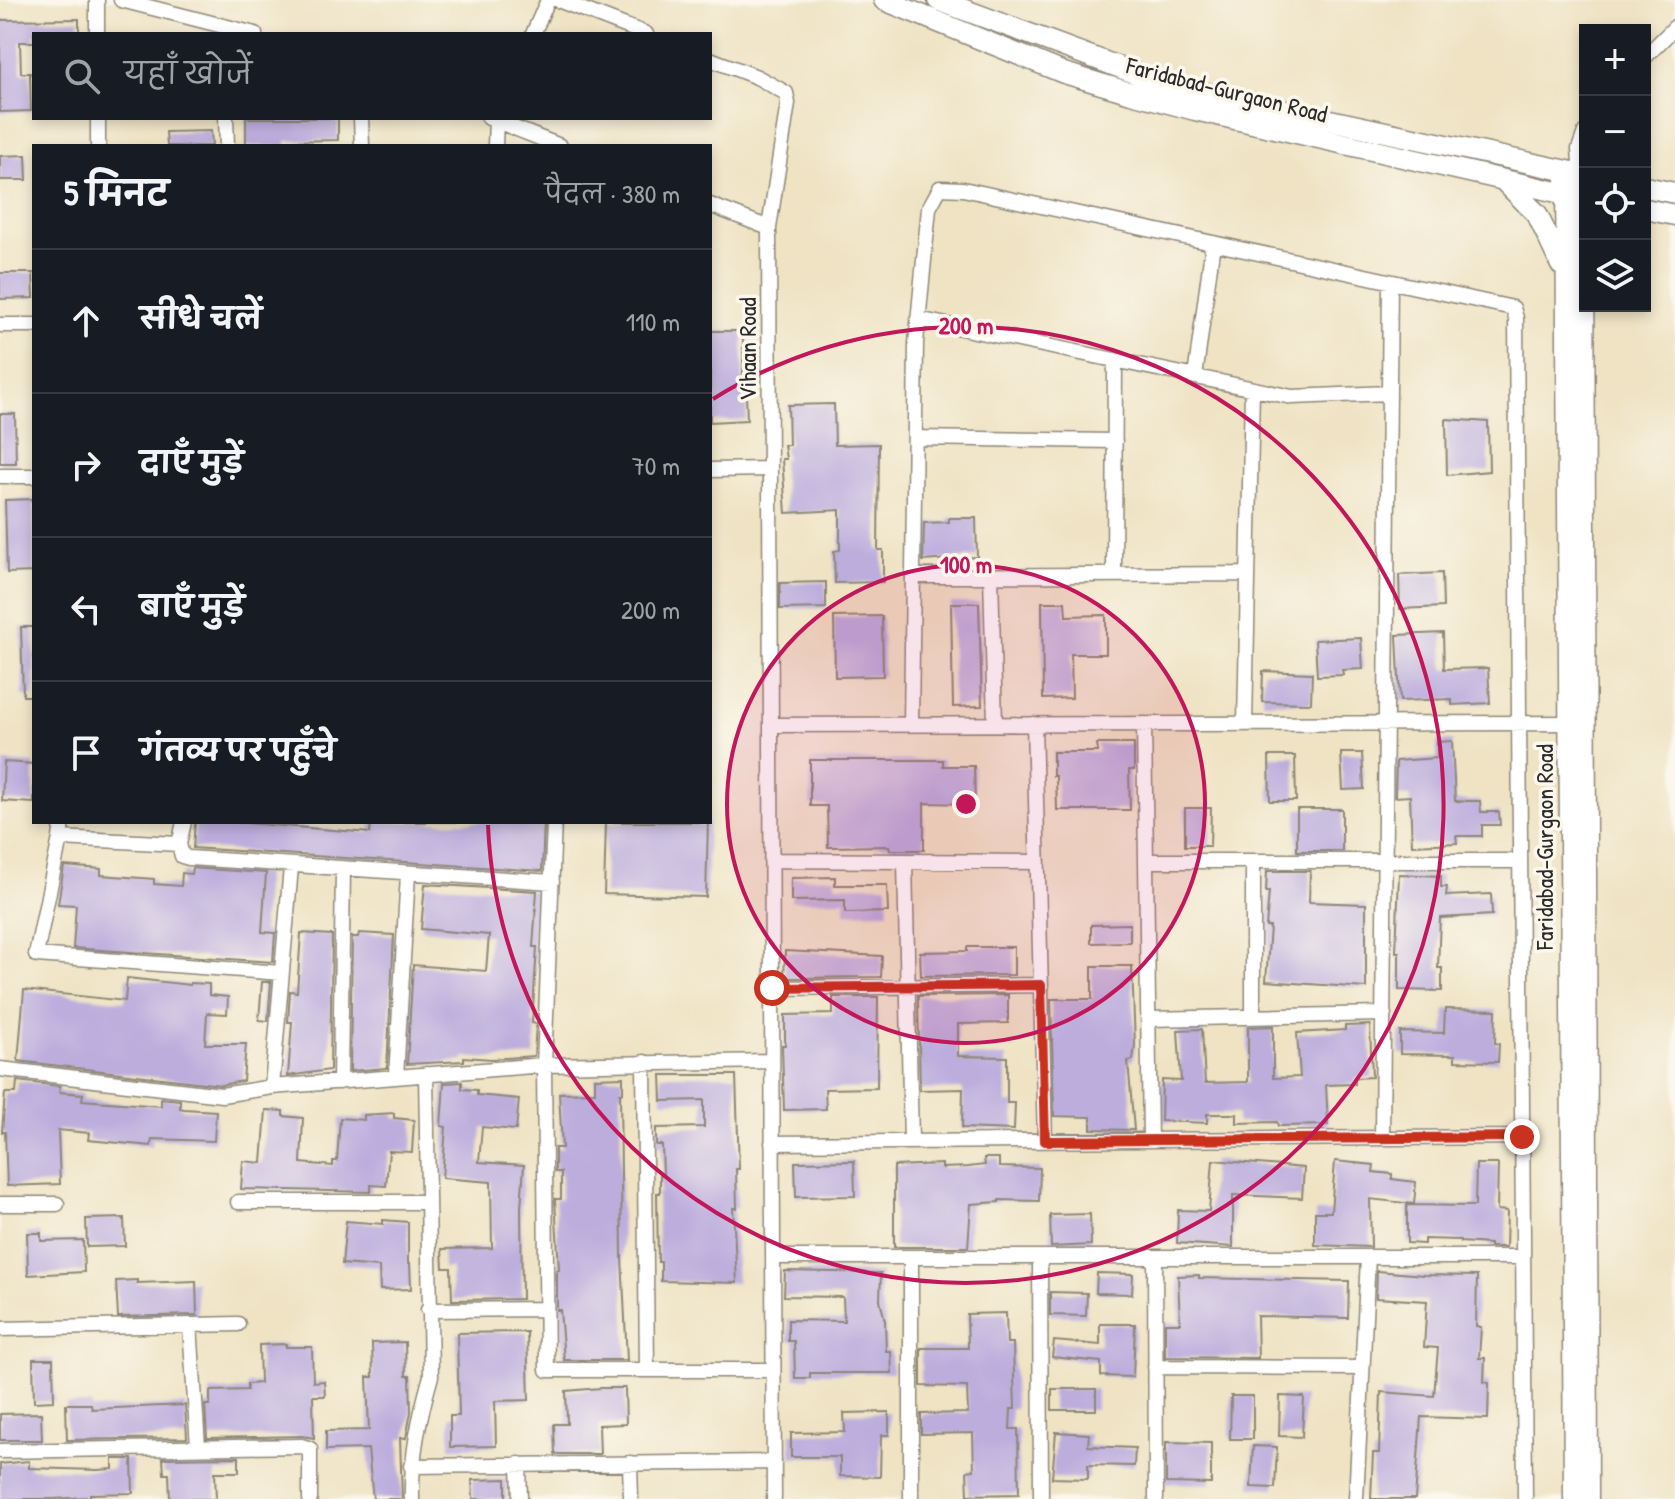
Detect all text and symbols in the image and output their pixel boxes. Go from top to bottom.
map controls [1579,24,1651,312]
button: + [1579,24,1651,96]
search box [32,32,712,120]
street label: Faridabad-Gurgaon Road [1122,48,1331,129]
text: यहाँ खोजें [124,53,252,93]
icon: search [60,54,104,98]
button: − [1579,96,1651,168]
button: locate [1579,168,1651,240]
text: 5 मिनट [64,170,169,216]
text: पैदल · 380 m [544,176,680,211]
button: layers [1579,240,1651,312]
street label: Vihaan Road [731,297,763,401]
text: सीधे चलें [140,298,262,338]
icon: ahead [64,299,108,343]
text: 110 m [626,304,680,339]
text: 200 m [939,309,993,341]
text: दाएँ मुड़ें [140,442,244,482]
icon: right [64,443,108,487]
text: 70 m [632,448,680,483]
text: 100 m [940,548,992,580]
text: बाएँ मुड़ें [140,586,245,626]
icon: left [64,587,108,631]
text: 200 m [621,592,680,627]
text: गंतव्य पर पहुँचे [140,730,336,770]
icon: arrive [64,731,108,775]
street label: Faridabad-Gurgaon Road [1528,744,1560,951]
centre of rings [952,790,980,818]
route start [754,970,790,1006]
route end [1504,1119,1540,1155]

